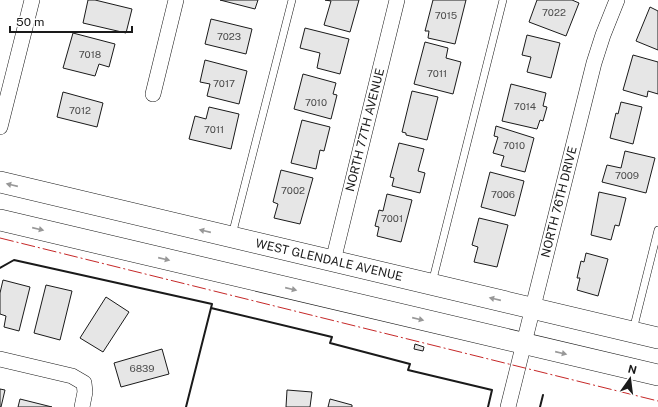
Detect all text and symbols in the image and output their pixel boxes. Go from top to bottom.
house number: 7022 [542,6,566,18]
scale bar [10,8,132,34]
house number: 7015 [435,9,457,21]
text: 50 m [16,15,44,29]
house number: 7023 [217,30,241,42]
house number: 7018 [79,48,101,60]
street label: NORTH 77TH AVENUE [343,67,387,193]
house number: 7011 [427,67,447,79]
house number: 7017 [213,77,235,89]
house number: 7010 [305,96,327,108]
house number: 7014 [514,100,536,112]
house number: 7012 [69,104,91,116]
house number: 7011 [204,123,224,135]
house number: 7010 [503,139,525,151]
street label: NORTH 76TH DRIVE [538,145,580,259]
house number: 7009 [615,169,639,181]
one-way arrow [6,182,18,188]
house number: 7002 [281,184,305,196]
house number: 7006 [491,188,515,200]
house number: 7001 [381,212,403,224]
one-way arrow [32,226,44,232]
one-way arrow [198,228,210,234]
street label: WEST GLENDALE AVENUE [254,236,404,284]
one-way arrow [158,256,171,262]
one-way arrow [285,286,297,292]
one-way arrow [489,295,501,301]
one-way arrow [411,316,424,322]
one-way arrow [555,350,567,356]
north arrow [610,359,650,399]
house number: 6839 [129,362,155,374]
text: N [627,362,638,376]

